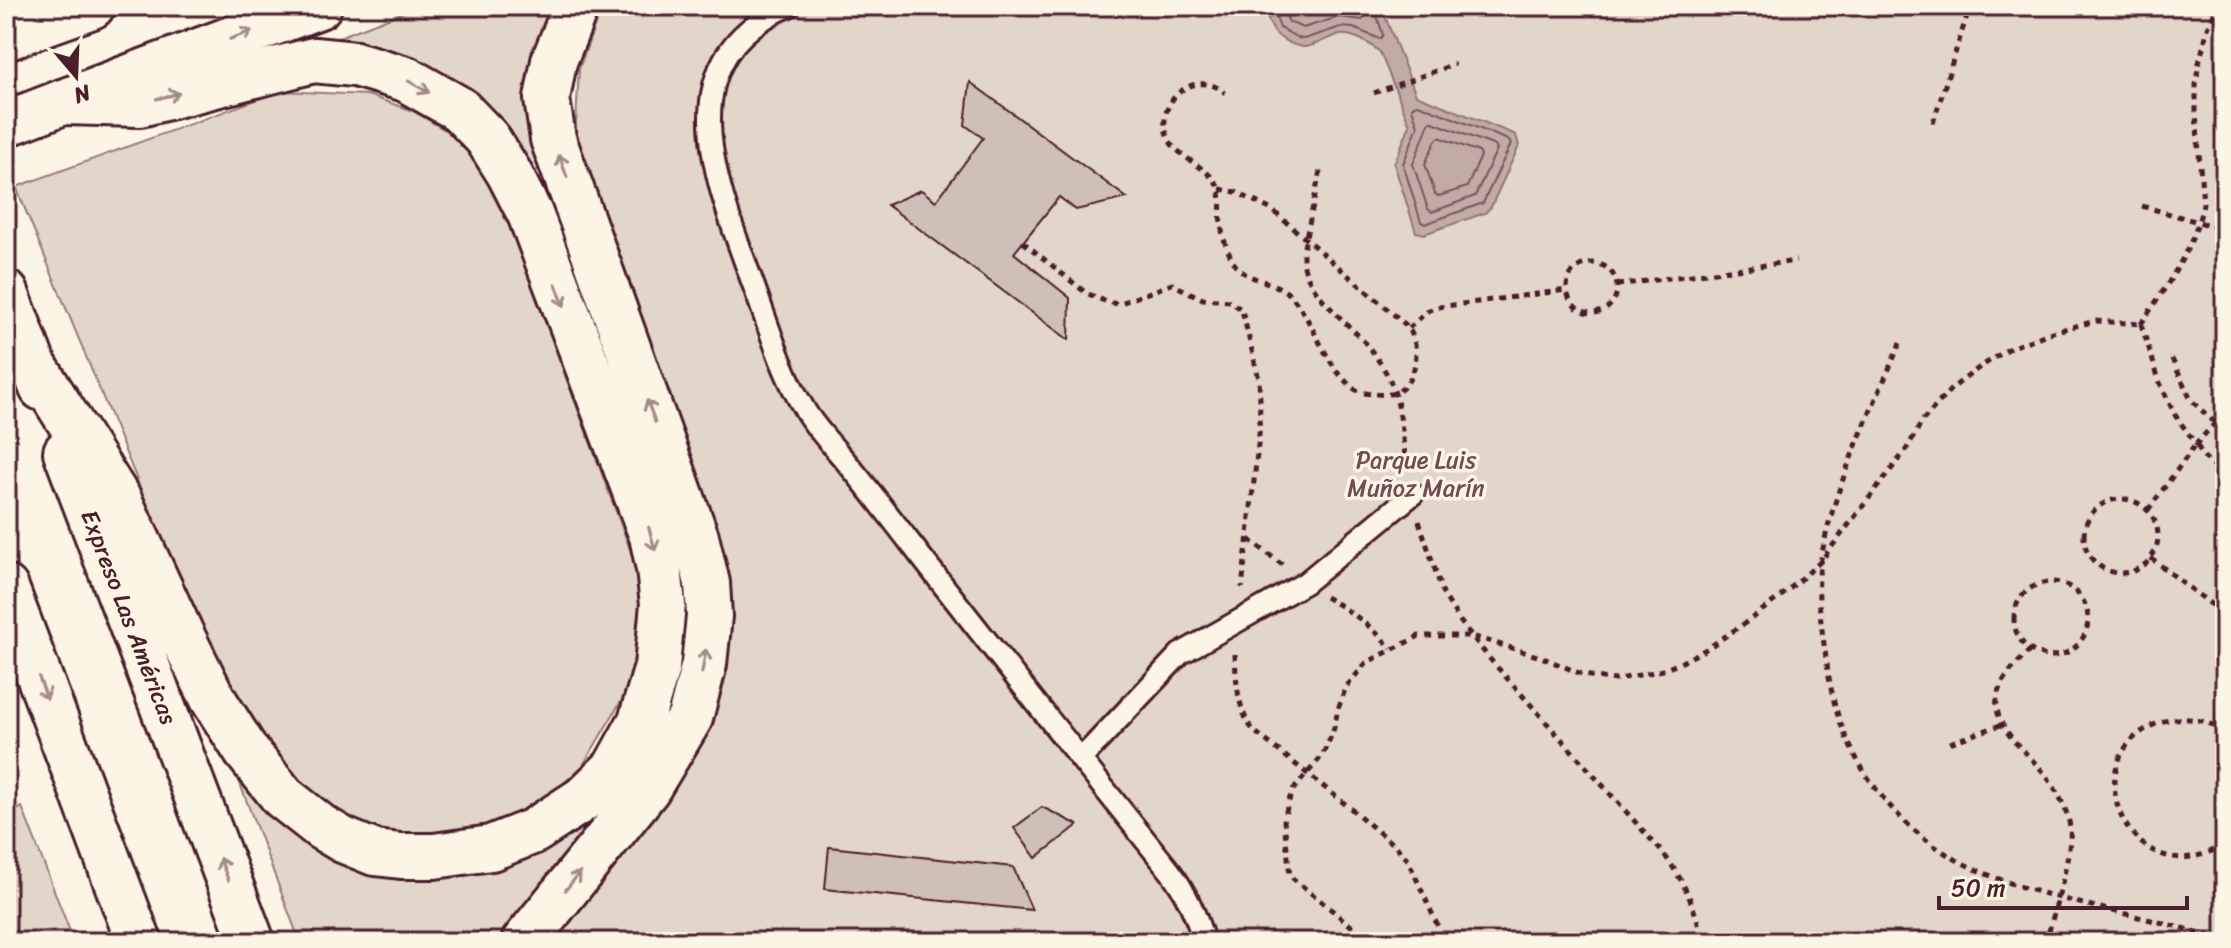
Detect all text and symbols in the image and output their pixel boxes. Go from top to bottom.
one-way arrow [228,27,253,41]
north arrow [36,36,116,116]
text: N [68,73,97,116]
one-way arrow [407,79,430,95]
one-way arrow [155,88,181,103]
one-way arrow [554,154,569,179]
one-way arrow [554,282,568,307]
one-way arrow [642,399,657,424]
park label: Parque Luis Muñoz Marín [1347,439,1485,509]
street label: Expreso Las Américas [69,503,189,731]
one-way arrow [645,525,660,551]
one-way arrow [697,649,712,674]
one-way arrow [37,675,51,699]
one-way arrow [216,857,230,882]
scale bar [1939,860,2187,910]
text: 50 m [1951,867,2006,909]
one-way arrow [564,871,582,892]

